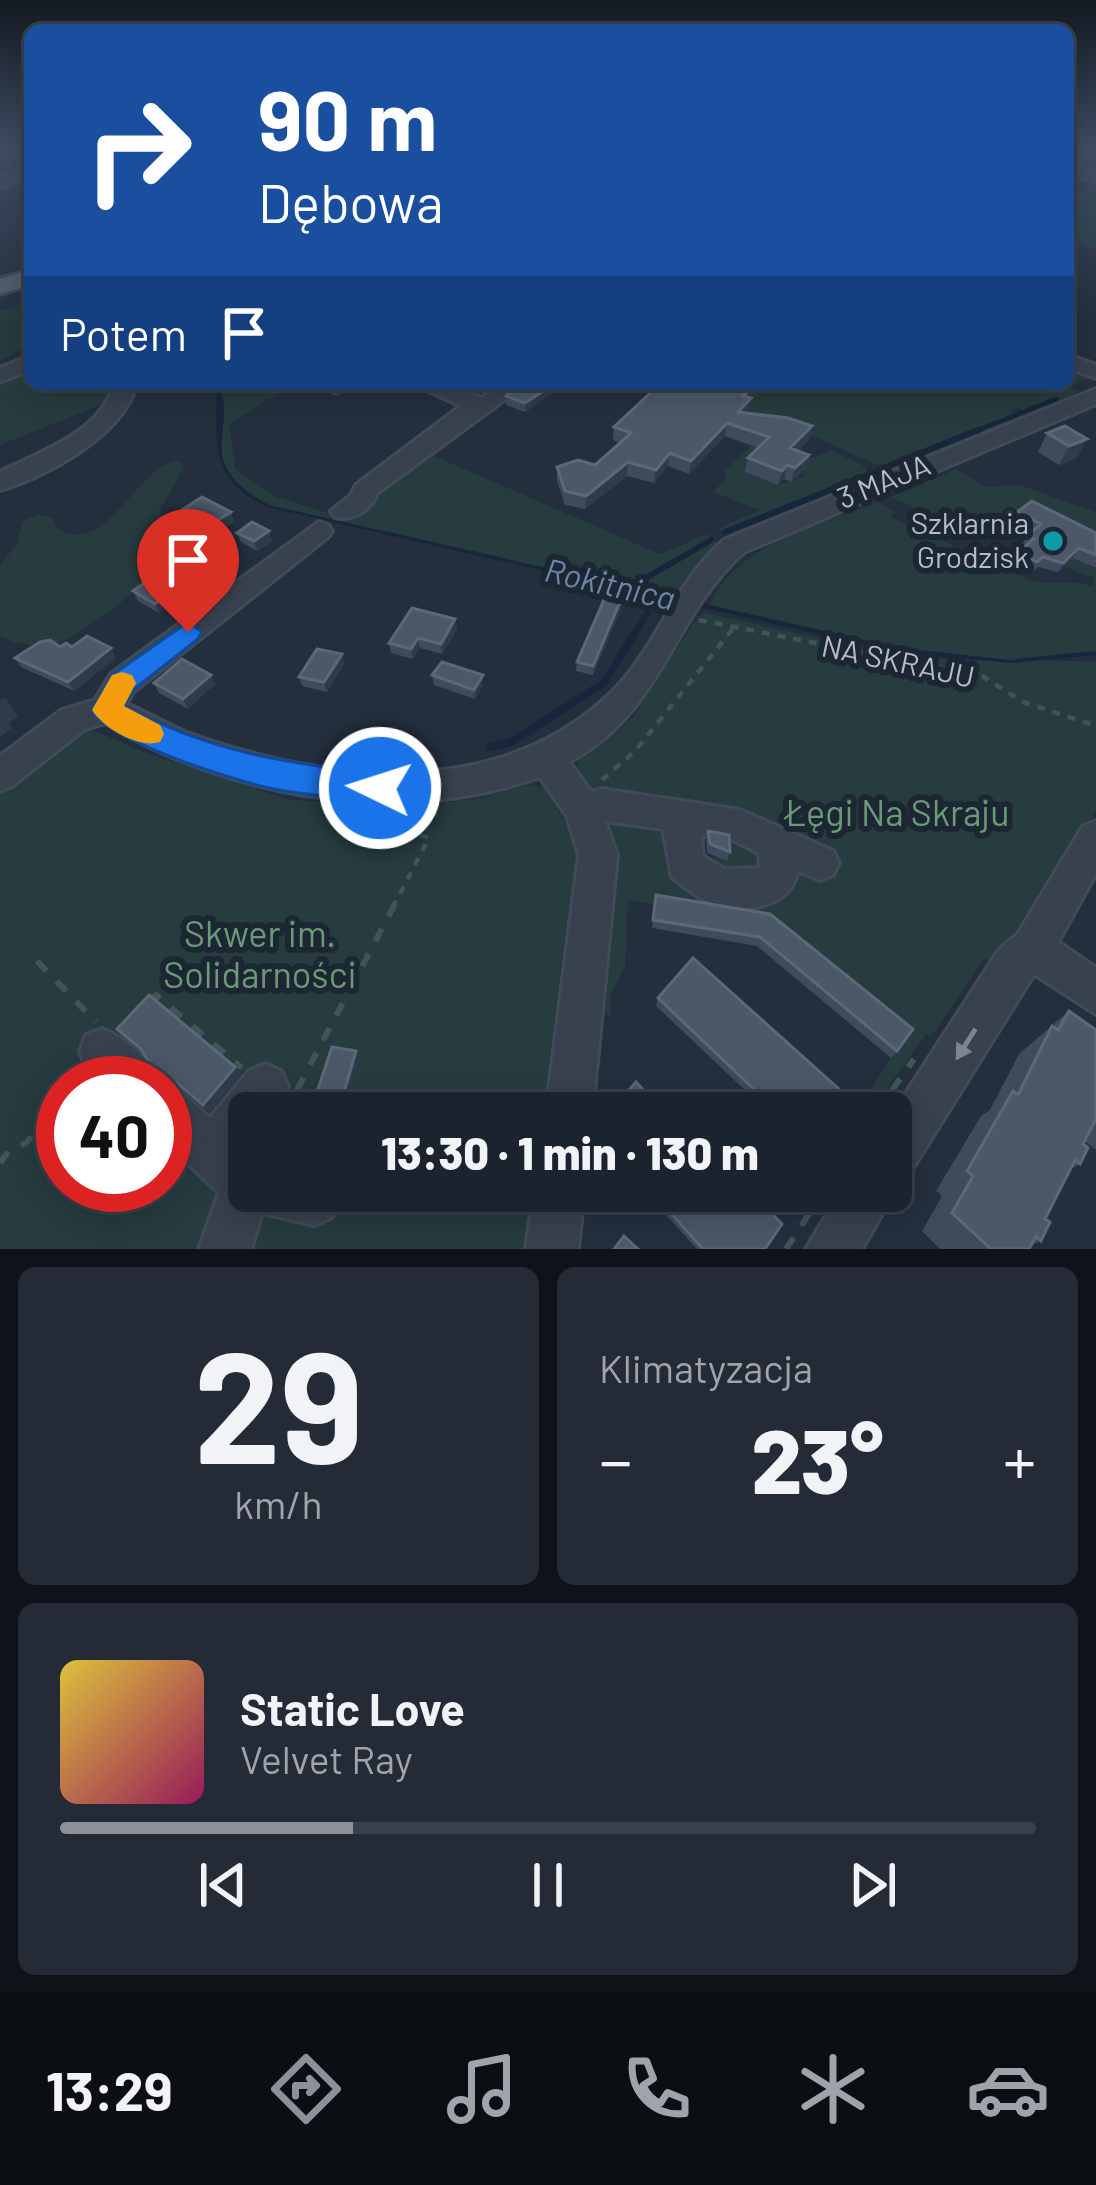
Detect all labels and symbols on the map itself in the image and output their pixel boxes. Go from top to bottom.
street label: 3 MAJA [832,445,935,515]
place label: Szklarnia Grodzisk [911,504,1029,574]
pin [137,509,239,632]
marker: Szklarnia Grodzisk [1040,528,1066,554]
water label: Rokitnica [541,549,679,617]
street label: NA SKRAJU [819,626,978,694]
position arrow [317,725,443,851]
park label: Łęgi Na Skraju [784,790,1009,833]
park label: Skwer im. Solidarności [163,911,357,995]
one-way arrow [956,1027,977,1061]
speed limit sign: 40 [36,1056,192,1212]

